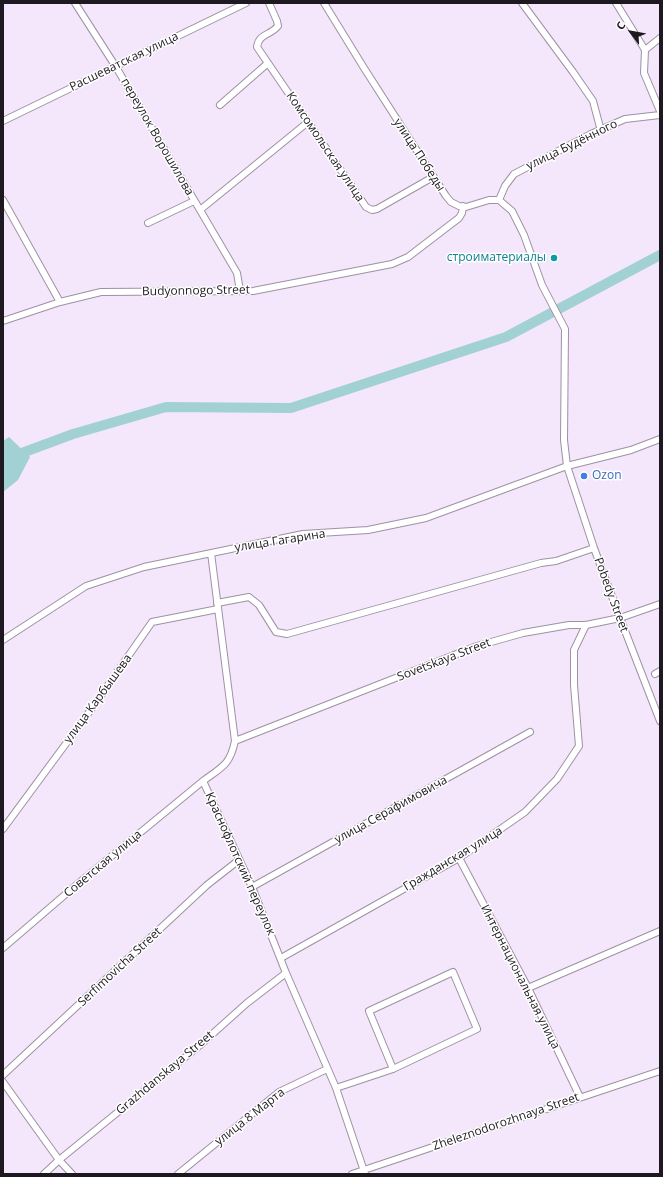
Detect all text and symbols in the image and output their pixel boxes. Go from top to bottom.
north arrow [611,12,651,52]
text: С [612,18,629,32]
street label: Расшеватская улица [67,29,181,95]
street label: переулок Ворошилова [117,76,197,198]
street label: Комсомольская улица [283,89,367,205]
street label: улица Победы [390,116,448,194]
street label: улица Будённого [524,117,620,173]
place label: строиматериалы [447,251,546,265]
marker: строиматериалы [549,253,559,263]
street label: Budyonnogo Street [142,283,250,299]
place label: Ozon [592,469,622,483]
marker: Ozon [579,471,589,481]
street label: улица Гагарина [234,527,326,555]
street label: Pobedy Street [591,556,631,634]
street label: Sovetskaya Street [395,636,493,684]
street label: улица Карбышева [61,652,135,746]
street label: улица Серафимовича [332,773,450,847]
street label: Краснофлотский переулок [202,790,278,938]
street label: Гражданская улица [401,824,505,894]
street label: Советская улица [61,827,145,901]
street label: Интернациональная улица [477,902,563,1052]
street label: Serfimovicha Street [75,925,165,1009]
street label: Grazhdanskaya Street [113,1028,217,1118]
street label: улица 8 Марта [212,1085,288,1149]
street label: Zheleznodorozhnaya Street [431,1090,581,1154]

